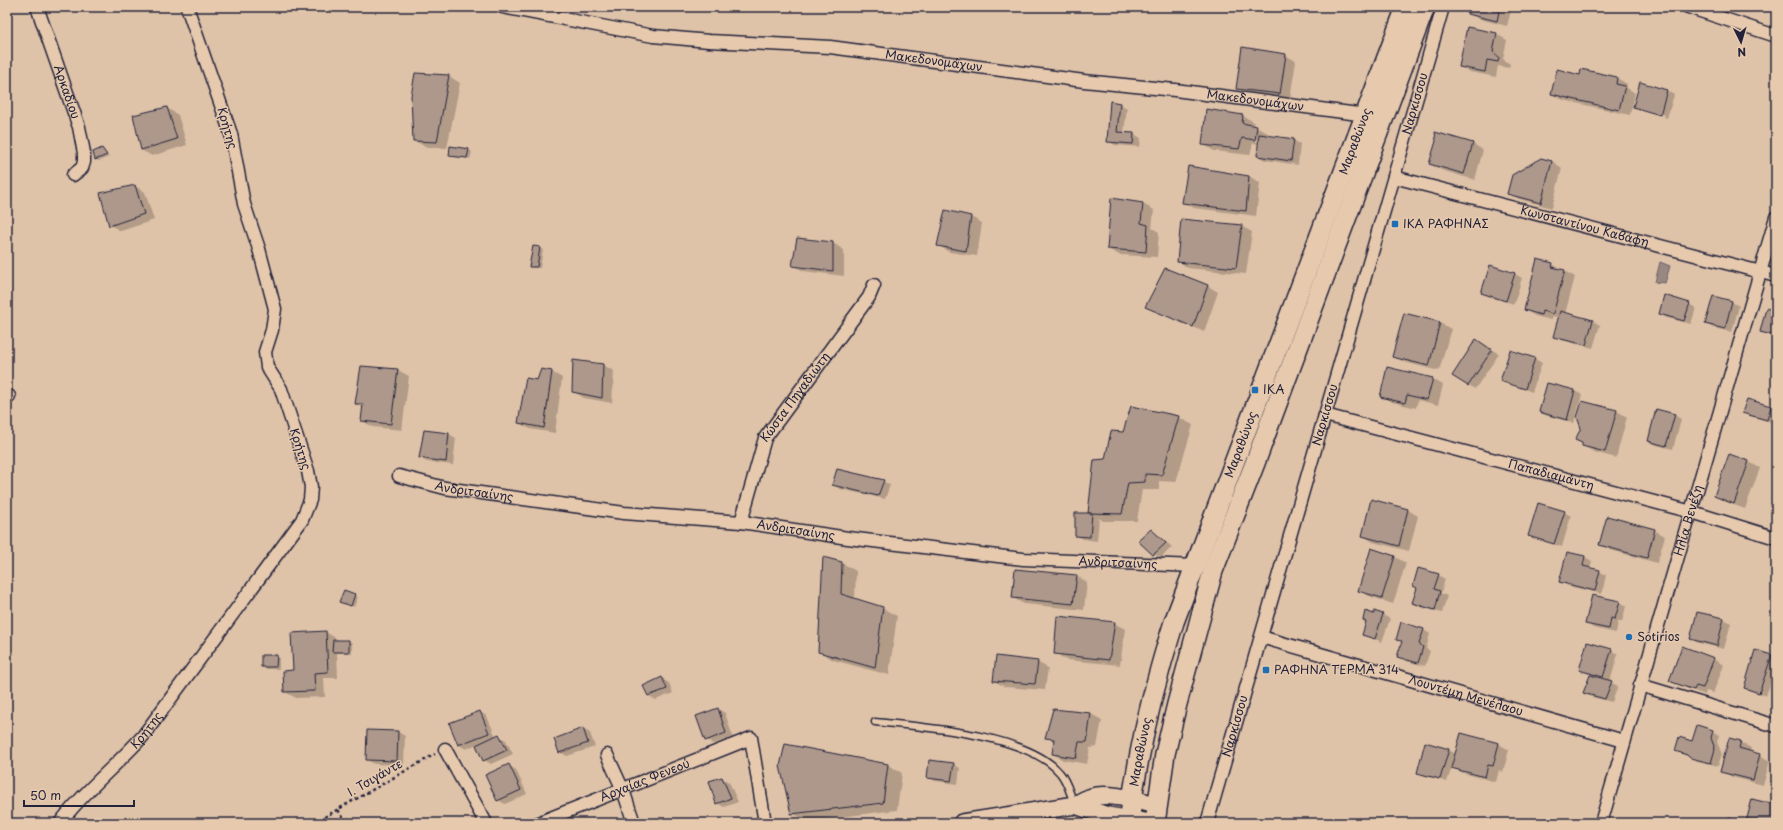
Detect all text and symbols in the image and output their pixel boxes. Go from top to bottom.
north arrow [1721,22,1761,62]
street label: Μακεδονομάχων [884,44,984,75]
text: N [1737,44,1747,61]
street label: Αρκαδίου [50,62,86,121]
street label: Ναρκίσσου [1397,70,1432,136]
street label: Μακεδονομάχων [1206,84,1305,115]
street label: Κρήτης [213,105,243,151]
street label: Μαραθώνος [1334,105,1375,177]
street label: Κωνσταντίνου Καβάφη [1519,200,1651,251]
place label: ΙΚΑ ΡΑΦΗΝΑΣ [1403,214,1489,232]
marker: ΙΚΑ ΡΑΦΗΝΑΣ [1390,219,1400,229]
street label: Κώστα Πηγαδιώτη [755,348,833,445]
place label: ΙΚΑ [1263,380,1284,398]
street label: Ναρκίσσου [1307,381,1342,448]
marker: ΙΚΑ [1250,385,1260,395]
street label: Μαραθώνος [1219,408,1261,480]
street label: Κρήτης [286,425,316,472]
street label: Παπαδιαμάντη [1507,454,1596,494]
street label: Ανδριτσαίνης [433,476,515,505]
street label: Ηλία Βενέζη [1669,482,1706,558]
street label: Ανδριτσαίνης [756,514,836,544]
street label: Ανδριτσαίνης [1078,551,1158,572]
place label: Sotirios [1637,627,1680,645]
marker: Sotirios [1624,632,1634,642]
place label: ΡΑΦΗΝΑ ΤΕΡΜΑ 314 [1274,660,1399,678]
marker: ΡΑΦΗΝΑ ΤΕΡΜΑ 314 [1261,665,1271,675]
street label: Λουντέμη Μενέλαου [1407,670,1526,720]
street label: Ναρκίσσου [1217,693,1252,759]
street label: Κρήτης [126,707,166,752]
street label: Μαραθώνος [1124,715,1155,788]
street label: Αρχαίας Φενεού [597,753,692,805]
street label: Ι. Τσιγάντε [344,754,405,800]
scale bar [24,782,134,808]
text: 50 m [30,786,61,804]

